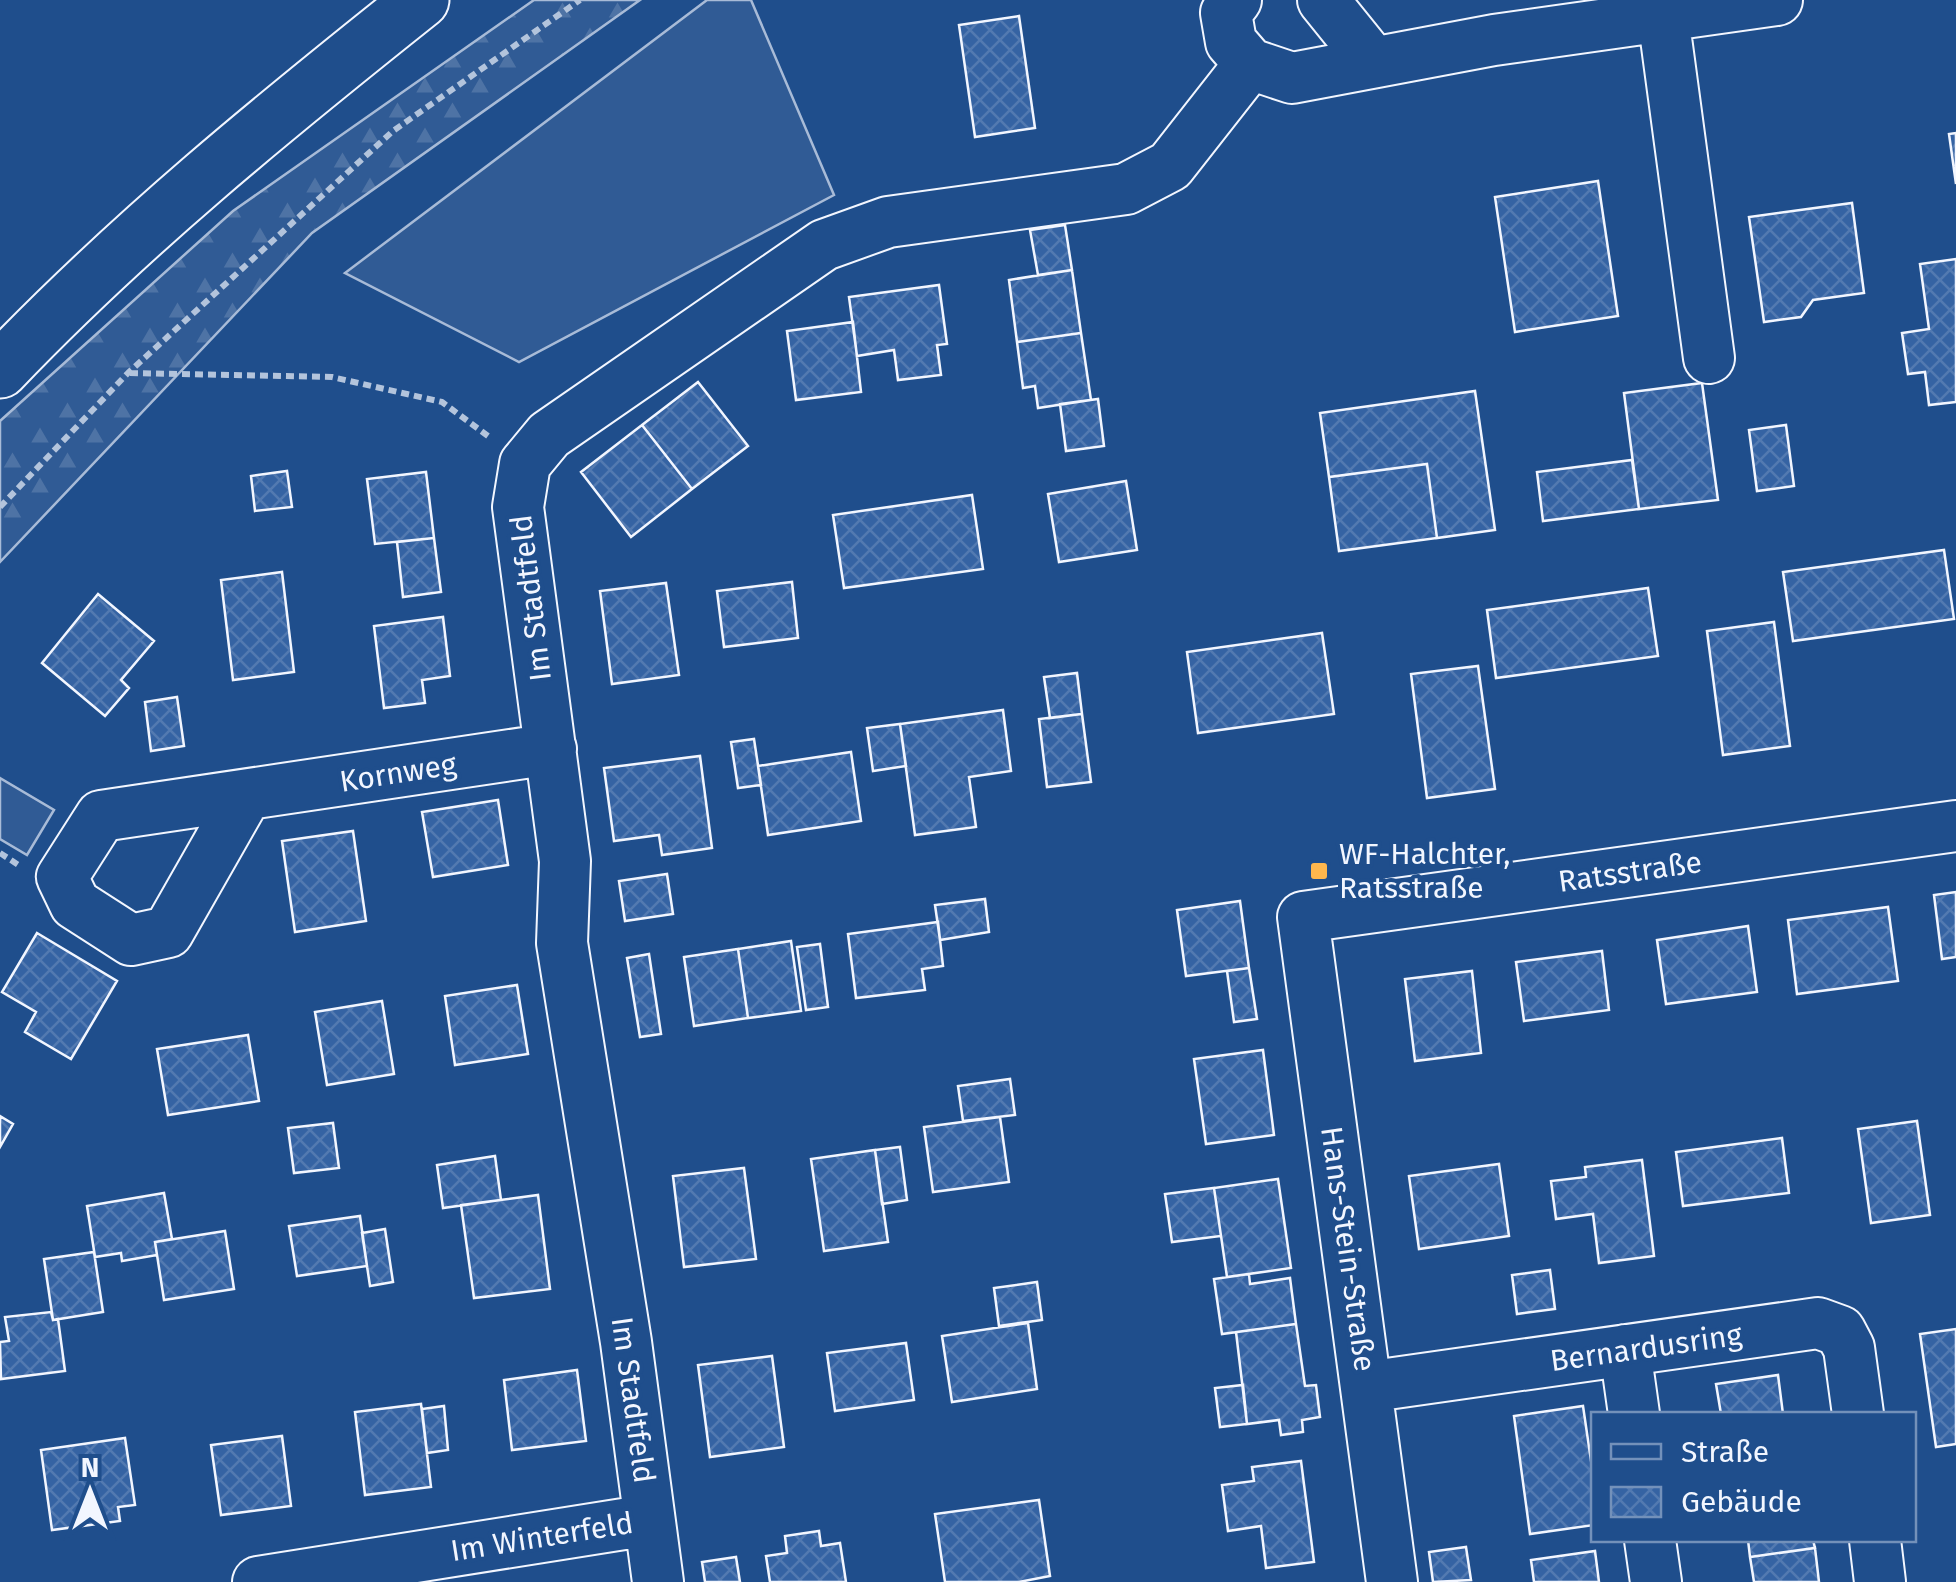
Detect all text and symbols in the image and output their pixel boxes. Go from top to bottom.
street label: Im Stadtfeld [503,513,559,683]
street label: Kornweg [337,746,459,800]
place label: WF-Halchter, Ratsstraße [1339,836,1510,906]
street label: Ratsstraße [1556,844,1704,900]
marker: WF-Halchter, Ratsstraße [1308,860,1330,882]
street label: Hans-Stein-Straße [1313,1124,1383,1374]
street label: Im Stadtfeld [604,1315,662,1485]
street label: Bernardusring [1548,1317,1745,1379]
legend [1591,1412,1916,1542]
text: Straße [1681,1434,1769,1470]
north arrow [40,1442,140,1542]
text: N [81,1451,99,1484]
text: Gebäude [1681,1484,1802,1520]
street label: Im Winterfeld [448,1505,636,1569]

